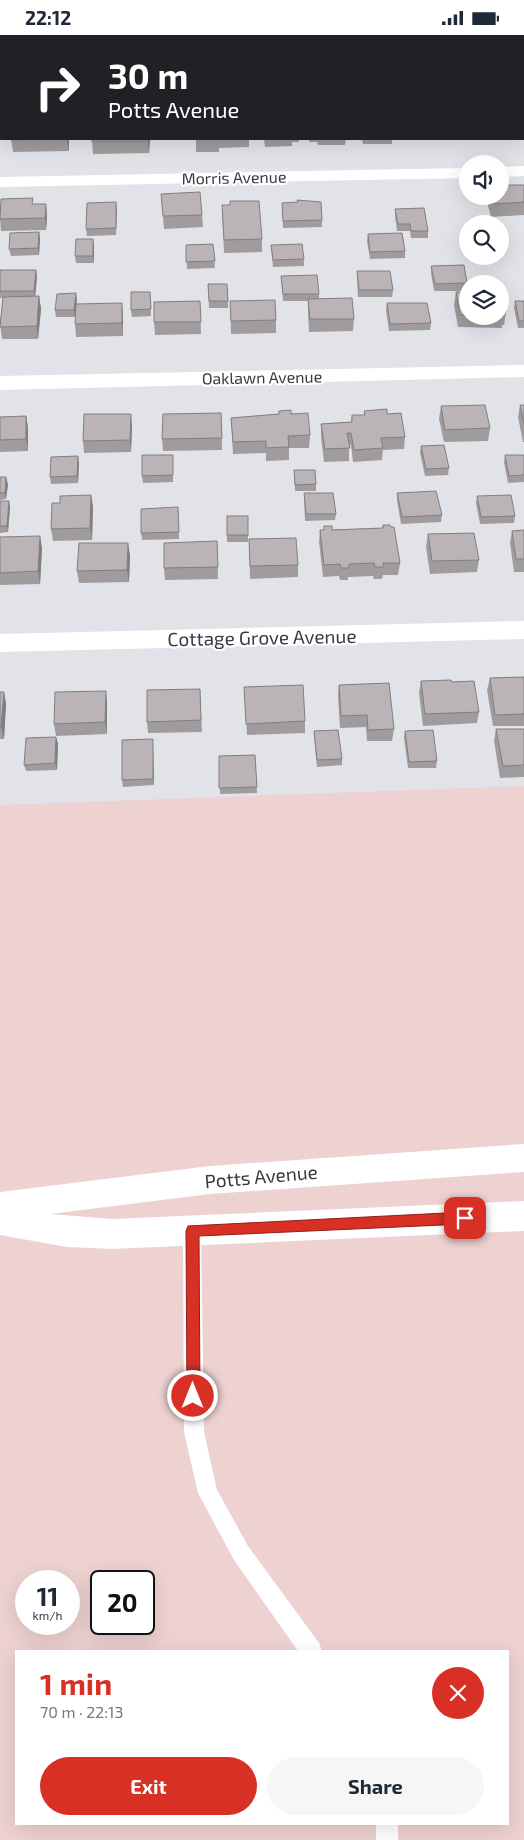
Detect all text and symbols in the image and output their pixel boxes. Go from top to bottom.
text: 22:12 [25,6,71,29]
text: 30 m [108,54,188,96]
icon: right [25,55,90,120]
text: Potts Avenue [108,96,239,122]
map controls [459,155,509,325]
button: sound [459,155,509,205]
street label: Morris Avenue [181,167,287,187]
button: search [459,215,509,265]
button: layers [459,275,509,325]
street label: Oaklawn Avenue [202,366,322,388]
street label: Cottage Grove Avenue [167,624,357,650]
street label: Potts Avenue [203,1160,319,1192]
pin [444,1197,486,1239]
icon: arrive [451,1204,479,1232]
position arrow [166,1369,218,1421]
speed limit sign: 20 [90,1570,155,1635]
text: 11 [37,1581,58,1611]
text: km/h [33,1608,62,1622]
text: 1 min [40,1665,112,1701]
button: close [432,1667,484,1719]
text: 70 m · 22:13 [40,1702,123,1721]
button: Exit [40,1757,257,1815]
button: Share [267,1757,484,1815]

